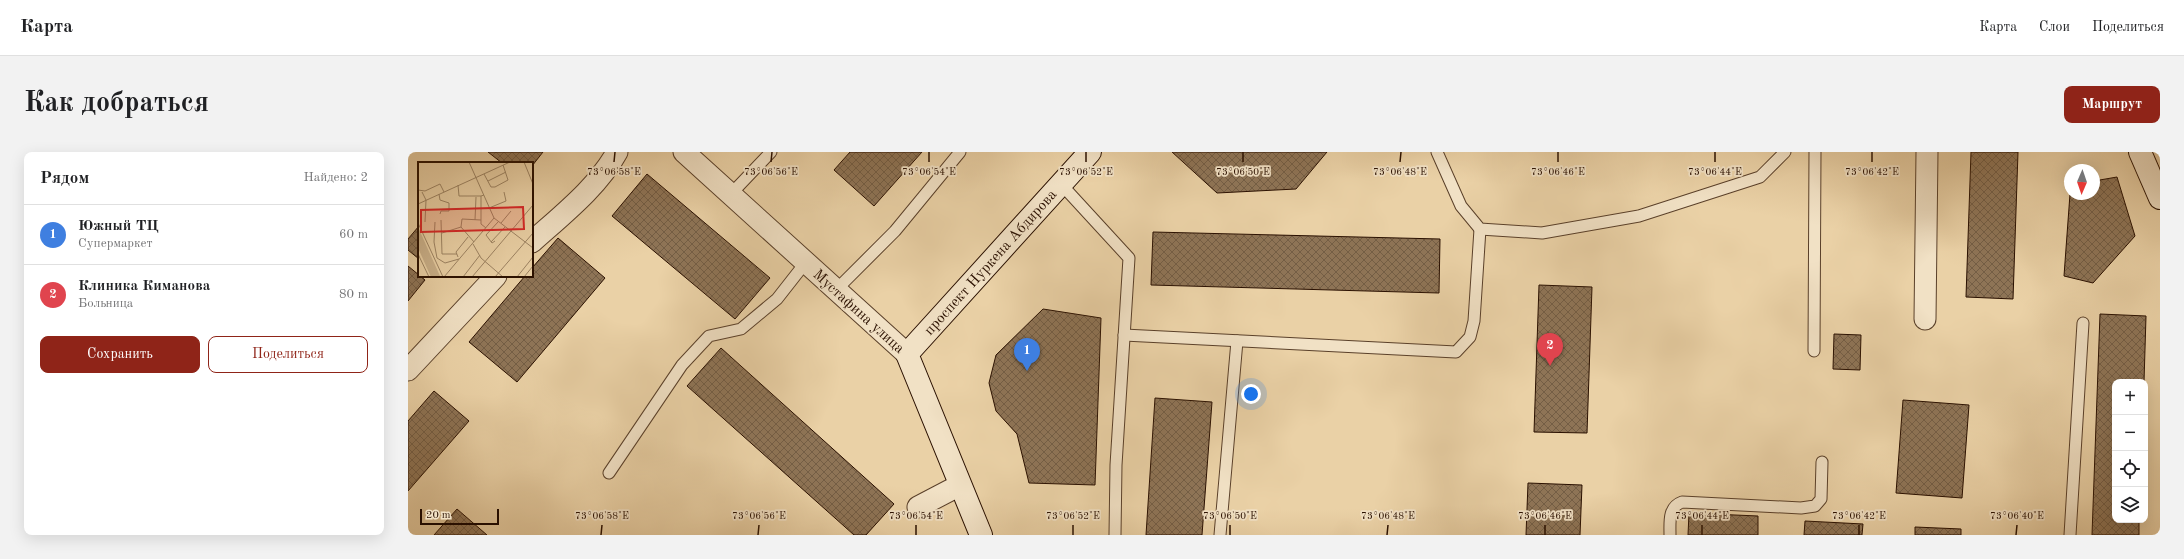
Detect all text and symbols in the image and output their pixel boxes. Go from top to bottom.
text: Карта [20,18,73,37]
text: Карта [1979,20,2017,34]
text: Слои [2039,20,2070,34]
text: Поделиться [2092,20,2164,34]
button: Маршрут [2064,86,2160,123]
text: Как добраться [24,90,209,118]
inset map [418,162,533,277]
north arrow [2064,164,2100,200]
text: 73°06'58"E [587,167,641,177]
text: 73°06'56"E [744,167,798,177]
text: 73°06'54"E [902,167,956,177]
text: 73°06'52"E [1059,167,1113,177]
text: 73°06'50"E [1216,167,1270,177]
text: 73°06'48"E [1373,167,1427,177]
text: 73°06'46"E [1531,167,1585,177]
text: 73°06'44"E [1688,167,1742,177]
text: 73°06'42"E [1845,167,1899,177]
text: Рядом [40,170,89,187]
text: Найдено: 2 [304,171,368,184]
street label: проспект Нуркена Абдирова [922,187,1061,339]
text: Южный ТЦ [78,219,159,234]
text: 1 [49,228,57,241]
text: 60 m [339,228,368,241]
text: Супермаркет [78,237,153,250]
street label: Мустафина улица [809,267,907,357]
text: Клиника Киманова [78,279,210,294]
text: 2 [49,288,57,301]
text: 80 m [339,288,368,301]
text: Больница [78,297,133,310]
pin: 2 [1537,333,1563,366]
button: Сохранить [40,336,200,373]
button: Поделиться [208,336,368,373]
pin: 1 [1014,338,1040,371]
map controls [2112,379,2148,523]
button: + [2112,379,2148,415]
your location [1241,384,1261,404]
button: − [2112,415,2148,451]
button: locate [2112,451,2148,487]
button: layers [2112,487,2148,523]
scale bar [420,507,499,526]
text: 20 m [426,510,451,521]
text: 73°06'58"E [575,511,629,521]
text: 73°06'56"E [732,511,786,521]
text: 73°06'54"E [889,511,943,521]
text: 73°06'52"E [1046,511,1100,521]
text: 73°06'50"E [1203,511,1257,521]
text: 73°06'48"E [1361,511,1415,521]
text: 73°06'46"E [1518,511,1572,521]
text: 73°06'44"E [1675,511,1729,521]
text: 73°06'42"E [1832,511,1886,521]
text: 73°06'40"E [1990,511,2044,521]

